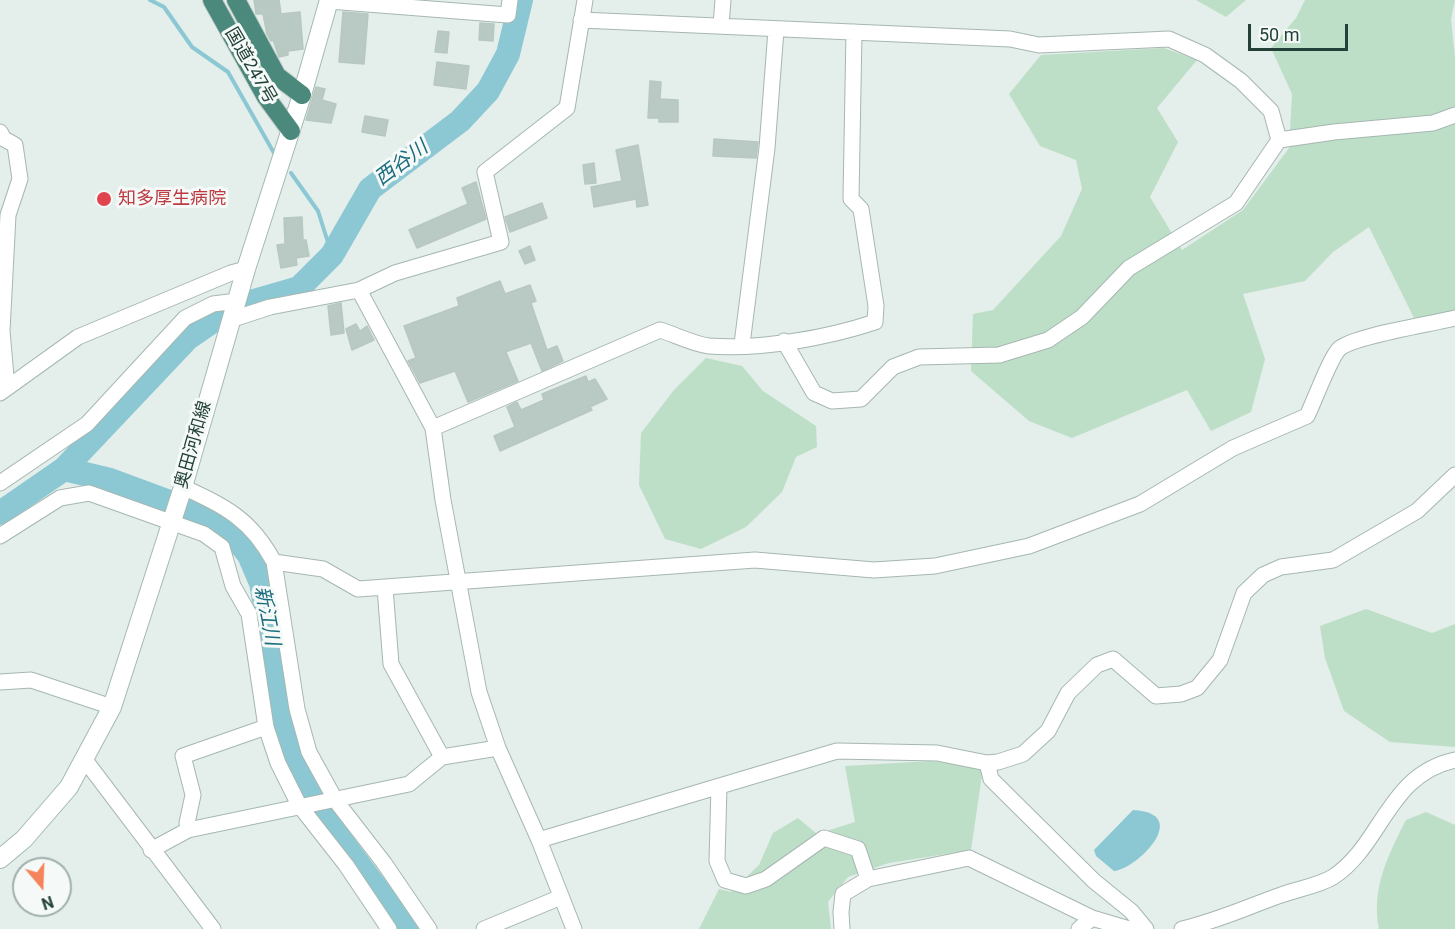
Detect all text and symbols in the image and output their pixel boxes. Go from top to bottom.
scale bar [1251,12,1352,50]
street label: 国道247号 [220,24,280,108]
text: 50 m [1259,24,1299,45]
water label: 西谷川 [371,136,433,192]
place label: 知多厚生病院 [118,188,226,210]
marker: 知多厚生病院 [95,190,113,208]
street label: 奥田河和線 [171,399,217,491]
water label: 新江川 [248,584,284,648]
north arrow [12,857,72,917]
text: N [39,892,56,913]

